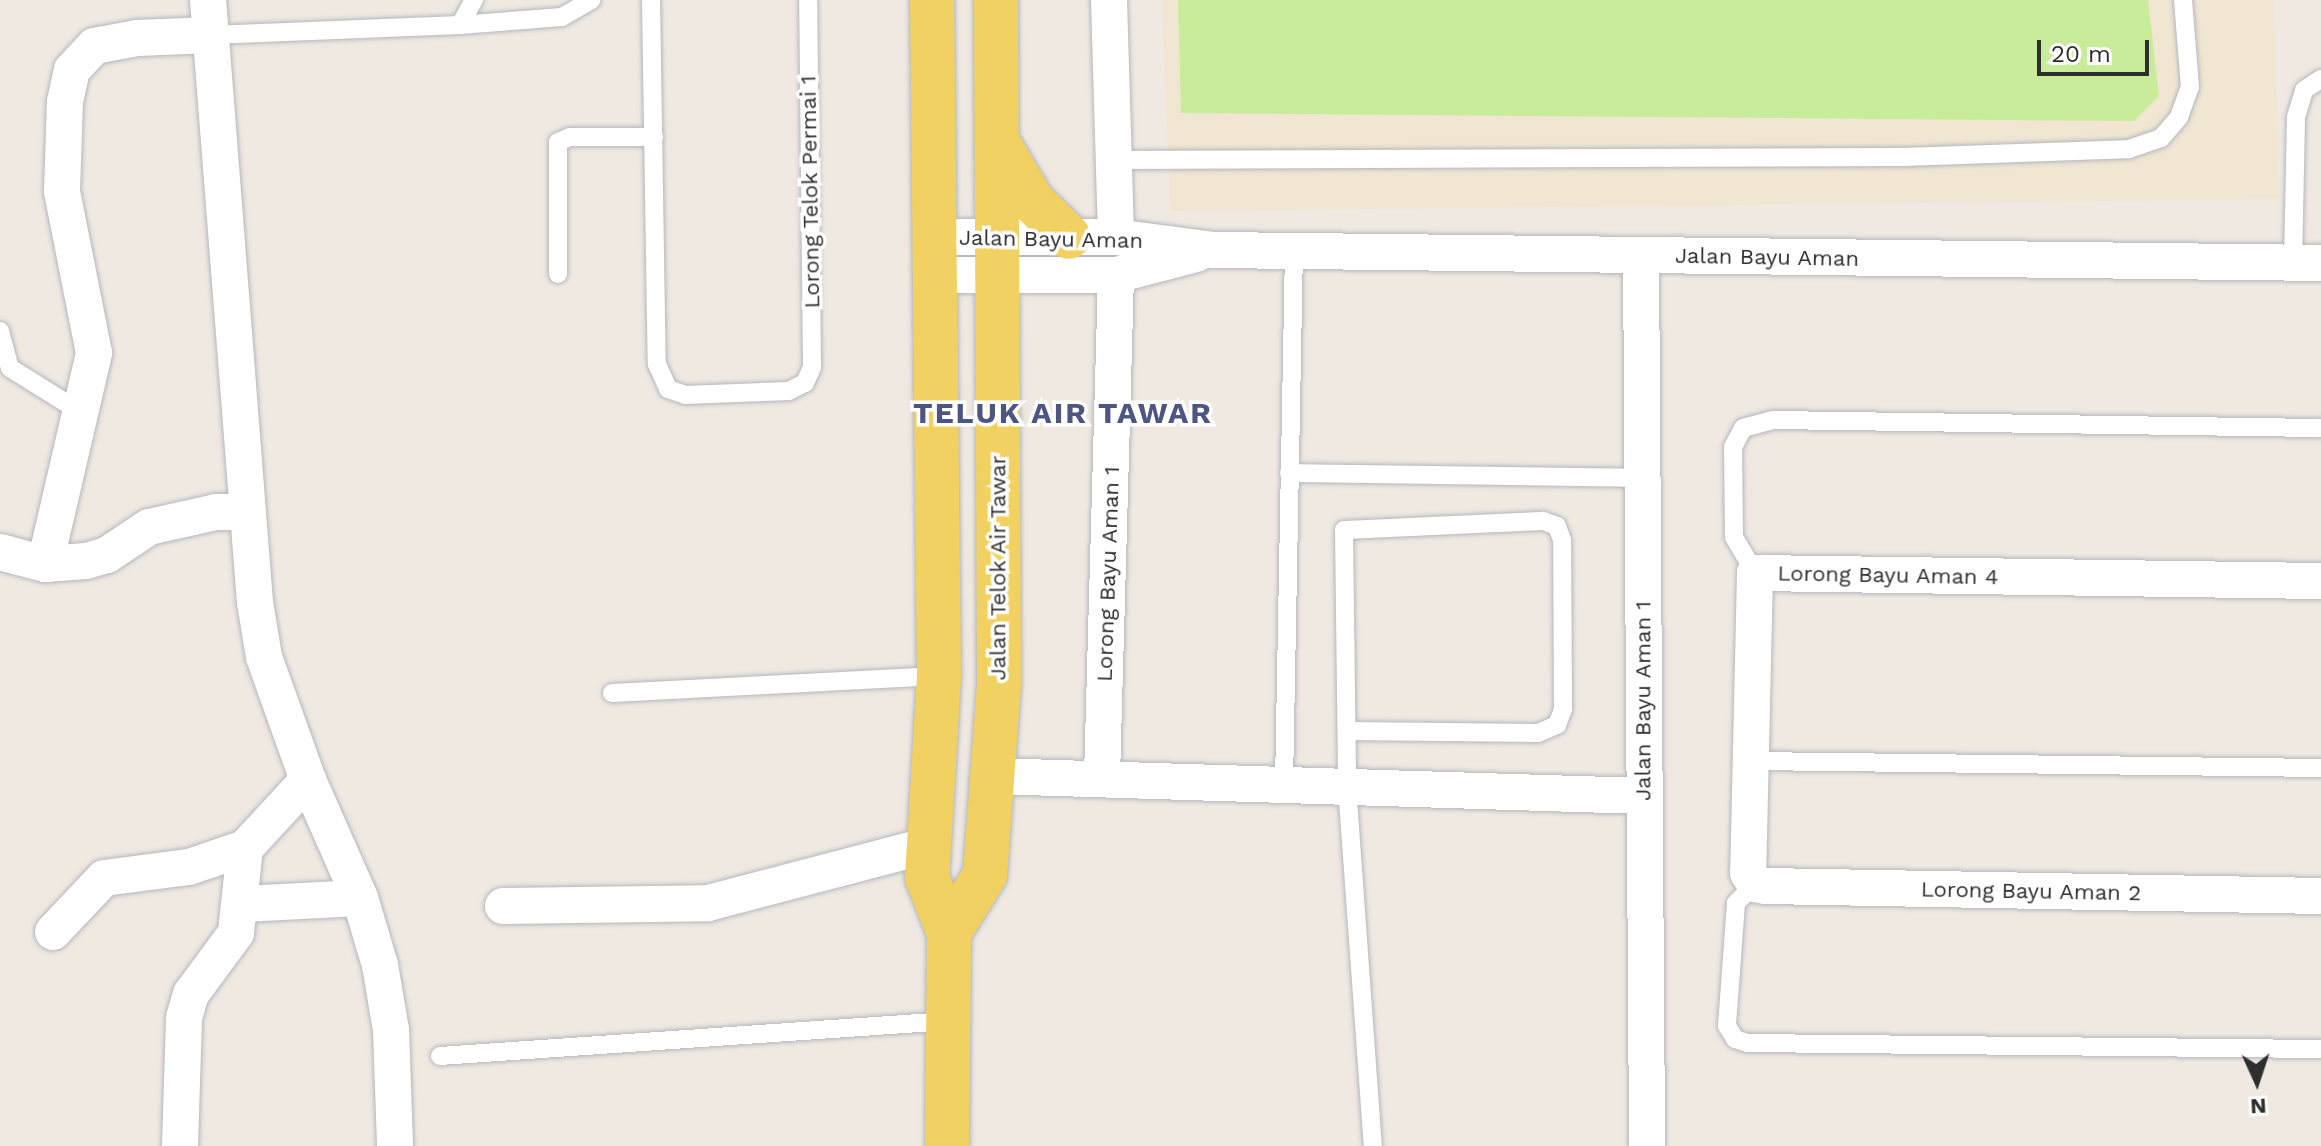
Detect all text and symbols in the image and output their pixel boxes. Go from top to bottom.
scale bar [2041,24,2153,74]
text: 20 m [2051,40,2111,68]
street label: Lorong Telok Permai 1 [795,75,825,309]
street label: Jalan Bayu Aman [958,224,1144,254]
street label: Jalan Bayu Aman [1674,242,1860,272]
district label: TELUK AIR TAWAR [912,395,1214,431]
street label: Jalan Telok Air Tawar [985,454,1011,682]
street label: Lorong Bayu Aman 1 [1091,465,1125,683]
street label: Lorong Bayu Aman 4 [1777,560,1999,590]
street label: Jalan Bayu Aman 1 [1630,600,1656,802]
street label: Lorong Bayu Aman 2 [1920,876,2142,906]
north arrow [2217,1042,2297,1122]
text: N [2249,1094,2267,1119]

